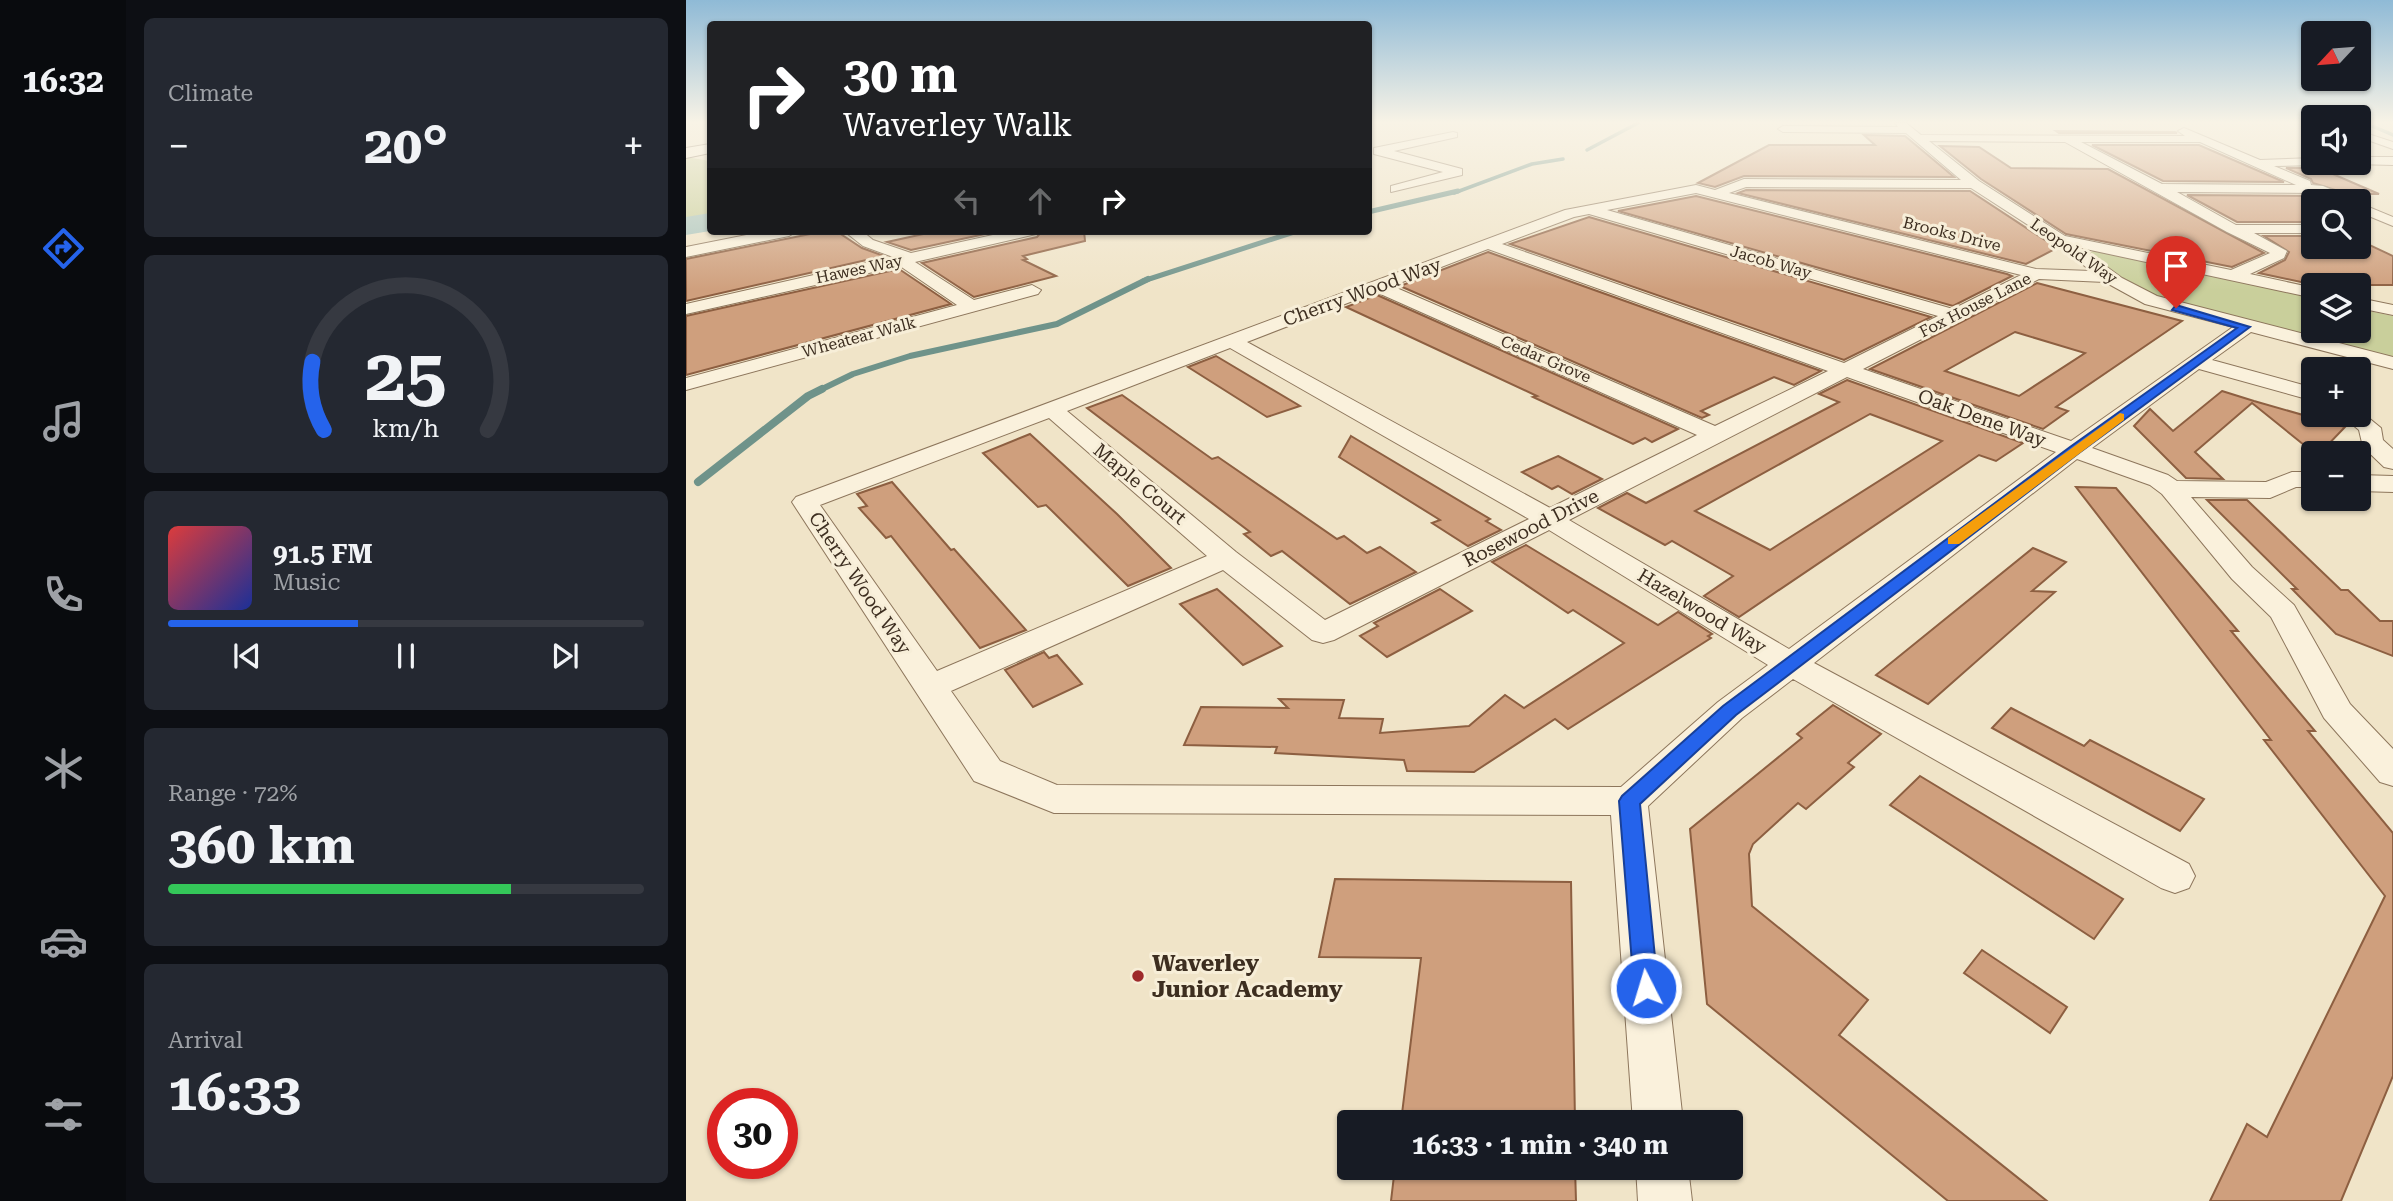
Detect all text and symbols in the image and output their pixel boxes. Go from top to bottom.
north arrow [2301,21,2371,91]
map controls [2301,21,2371,511]
text: 30 m [843,47,958,104]
icon: right [728,49,819,140]
text: 16:32 [22,62,104,100]
text: Climate [168,80,253,107]
button: sound [2301,105,2371,175]
text: Waverley Walk [843,106,1072,144]
text: 20° [364,115,448,176]
text: − [168,124,189,168]
text: + [623,124,644,168]
icon: left [948,182,986,220]
icon: ahead [1021,182,1059,220]
icon: right [1094,182,1132,220]
button: search [2301,189,2371,259]
street label: Brooks Drive [1901,213,2003,255]
street label: Leopold Way [2027,214,2121,288]
icon: directions [39,224,88,273]
pin [2146,236,2206,308]
street label: Jacob Way [1728,241,1814,283]
icon: arrive [2157,247,2195,285]
street label: Hawes Way [814,250,905,287]
street label: Cherry Wood Way [1280,252,1445,331]
street label: Fox House Lane [1916,269,2034,341]
button: layers [2301,273,2371,343]
street label: Wheatear Walk [800,313,918,361]
street label: Cedar Grove [1498,331,1594,387]
text: 25 [365,333,447,418]
button: + [2301,357,2371,427]
street label: Oak Dene Way [1915,384,2050,452]
icon: music [39,397,88,446]
text: km/h [373,414,439,443]
street label: Maple Court [1089,438,1191,530]
button: − [2301,441,2371,511]
street label: Rosewood Drive [1459,484,1603,572]
street label: Cherry Wood Way [804,507,917,659]
text: 91.5 FM [273,539,373,569]
street label: Hazelwood Way [1633,564,1771,659]
text: Music [273,569,340,596]
icon: phone [39,570,88,619]
icon: previous [228,637,266,675]
icon: pause [387,637,425,675]
icon: next [546,637,584,675]
icon: climate [39,744,88,793]
text: Range · 72% [168,780,297,807]
text: 360 km [168,815,355,876]
icon: car [39,917,88,966]
place label: Waverley Junior Academy [1152,950,1343,1003]
position arrow [1609,951,1683,1025]
marker: Waverley Junior Academy [1130,968,1146,984]
text: Arrival [168,1027,243,1054]
text: 16:33 [168,1062,301,1123]
speed limit sign: 30 [707,1088,798,1179]
icon: filters [39,1090,88,1139]
text: 16:33 · 1 min · 340 m [1412,1130,1668,1160]

